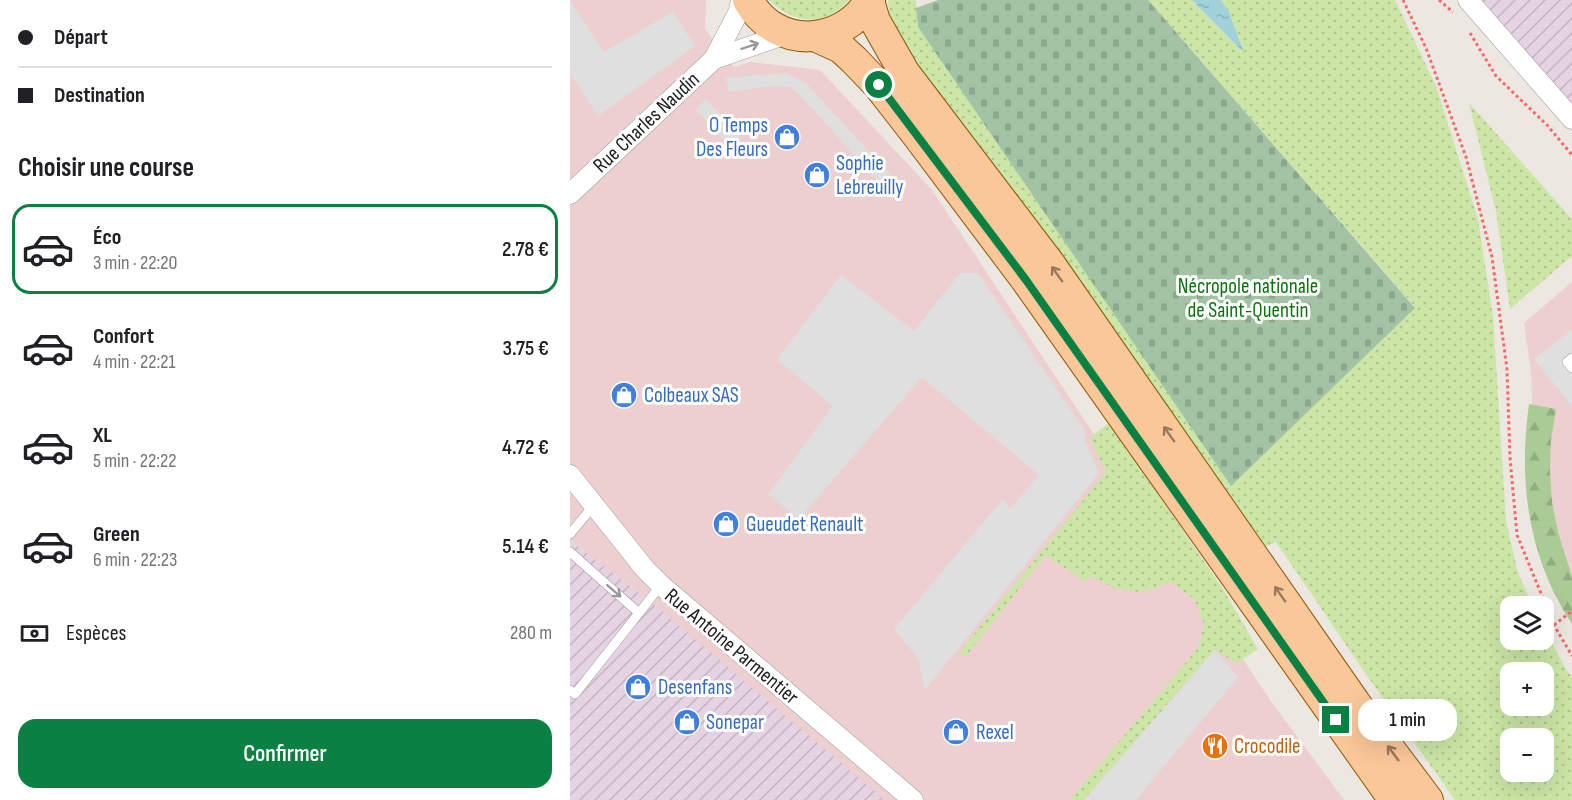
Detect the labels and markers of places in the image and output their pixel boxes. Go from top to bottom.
place label: O Temps Des Fleurs [696,113,768,162]
shop icon: O Temps Des Fleurs [772,122,802,152]
place label: Sophie Lebreuilly [836,151,903,200]
shop icon: Sophie Lebreuilly [802,160,832,190]
shop icon: Colbeaux SAS [609,380,639,410]
place label: Colbeaux SAS [644,383,739,408]
shop icon: Gueudet Renault [711,509,741,539]
place label: Gueudet Renault [746,512,863,537]
shop icon: Desenfans [623,672,653,702]
place label: Desenfans [658,675,732,700]
shop icon: Sonepar [672,707,702,737]
place label: Sonepar [706,710,764,735]
shop icon: Rexel [941,717,971,747]
place label: Rexel [976,720,1014,745]
restaurant icon: Crocodile [1200,731,1230,761]
place label: Crocodile [1234,734,1301,759]

